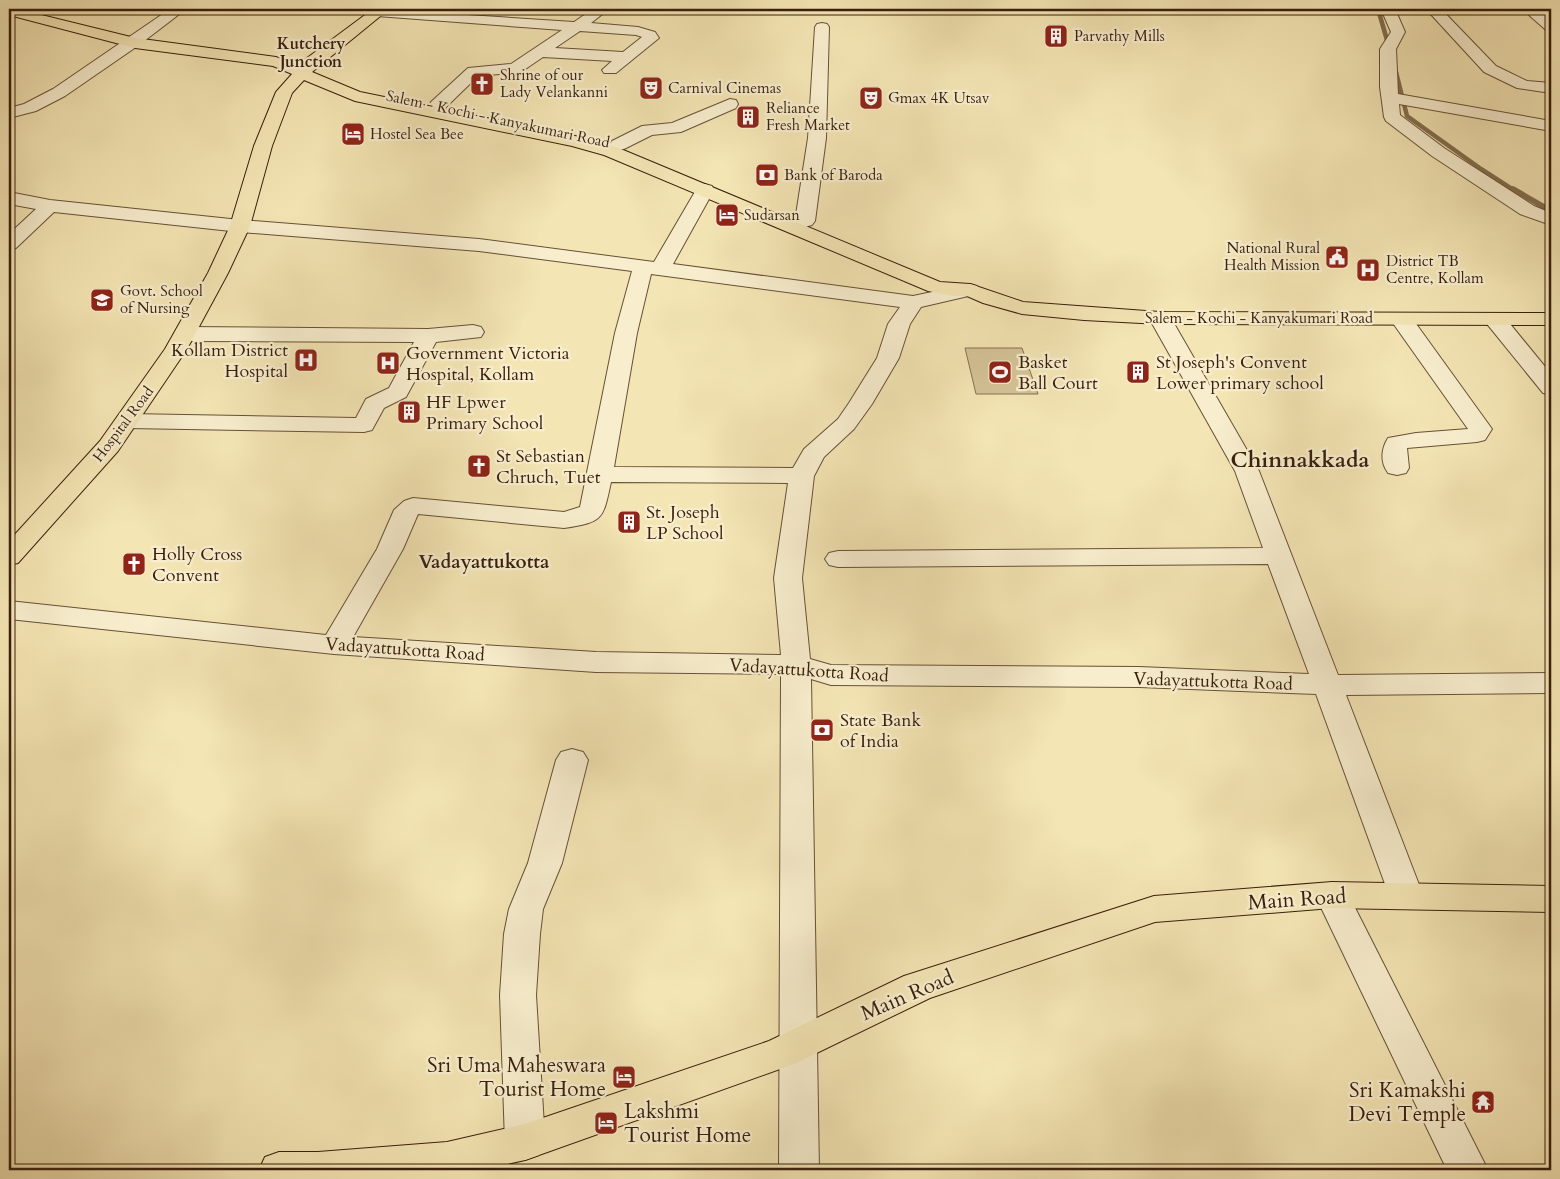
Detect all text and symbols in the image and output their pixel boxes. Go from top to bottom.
building icon: Parvathy Mills [1043,23,1069,49]
place label: Parvathy Mills [1074,26,1165,46]
district label: Kutchery Junction [277,33,345,73]
place label: Shrine of our Lady Velankanni [500,65,608,102]
church icon: Shrine of our Lady Velankanni [469,71,495,97]
theatre icon: Carnival Cinemas [638,75,664,101]
place label: Carnival Cinemas [668,78,781,98]
theatre icon: Gmax 4K Utsav [858,85,884,111]
street label: Salem - Kochi - Kanyakumari Road [384,86,612,152]
place label: Gmax 4K Utsav [888,88,990,108]
place label: Reliance Fresh Market [766,98,850,135]
building icon: Reliance Fresh Market [735,104,761,130]
hotel icon: Hostel Sea Bee [340,121,366,147]
place label: Hostel Sea Bee [370,124,464,144]
bank icon: Bank of Baroda [754,162,780,188]
place label: Bank of Baroda [784,165,883,185]
hotel icon: Sudarsan [714,202,740,228]
place label: Sudarsan [744,205,800,225]
place label: National Rural Health Mission [1224,238,1320,275]
public building icon: National Rural Health Mission [1324,244,1350,270]
place label: District TB Centre, Kollam [1386,251,1484,288]
hospital icon: District TB Centre, Kollam [1355,257,1381,283]
place label: Govt. School of Nursing [120,281,203,318]
school or university icon: Govt. School of Nursing [89,287,115,313]
street label: Salem - Kochi - Kanyakumari Road [1145,308,1373,328]
place label: Kollam District Hospital [171,338,288,384]
place label: Government Victoria Hospital, Kollam [406,341,570,387]
hospital icon: Kollam District Hospital [293,347,319,373]
hospital icon: Government Victoria Hospital, Kollam [375,350,401,376]
place label: Basket Ball Court [1018,350,1098,396]
place label: St Joseph's Convent Lower primary school [1156,350,1324,396]
sports icon: Basket Ball Court [987,359,1013,385]
building icon: St Joseph's Convent Lower primary school [1125,359,1151,385]
street label: Hospital Road [88,382,158,466]
place label: HF Lpwer Primary School [426,390,544,436]
building icon: HF Lpwer Primary School [396,399,422,425]
place label: St Sebastian Chruch, Tuet [496,444,601,490]
district label: Chinnakkada [1231,445,1369,475]
church icon: St Sebastian Chruch, Tuet [466,453,492,479]
place label: St. Joseph LP School [646,500,724,546]
building icon: St. Joseph LP School [616,509,642,535]
place label: Holly Cross Convent [152,542,242,588]
district label: Vadayattukotta [419,549,550,575]
church icon: Holly Cross Convent [121,551,147,577]
street label: Vadayattukotta Road [324,631,486,668]
street label: Vadayattukotta Road [728,652,890,689]
street label: Vadayattukotta Road [1133,666,1294,697]
place label: State Bank of India [840,708,921,754]
bank icon: State Bank of India [809,717,835,743]
street label: Main Road [1247,882,1347,917]
street label: Main Road [856,963,958,1028]
place label: Sri Uma Maheswara Tourist Home [427,1051,606,1104]
hotel icon: Sri Uma Maheswara Tourist Home [611,1064,637,1090]
place label: Sri Kamakshi Devi Temple [1348,1076,1466,1129]
temple icon: Sri Kamakshi Devi Temple [1470,1089,1496,1115]
place label: Lakshmi Tourist Home [624,1097,751,1150]
hotel icon: Lakshmi Tourist Home [593,1110,619,1136]

